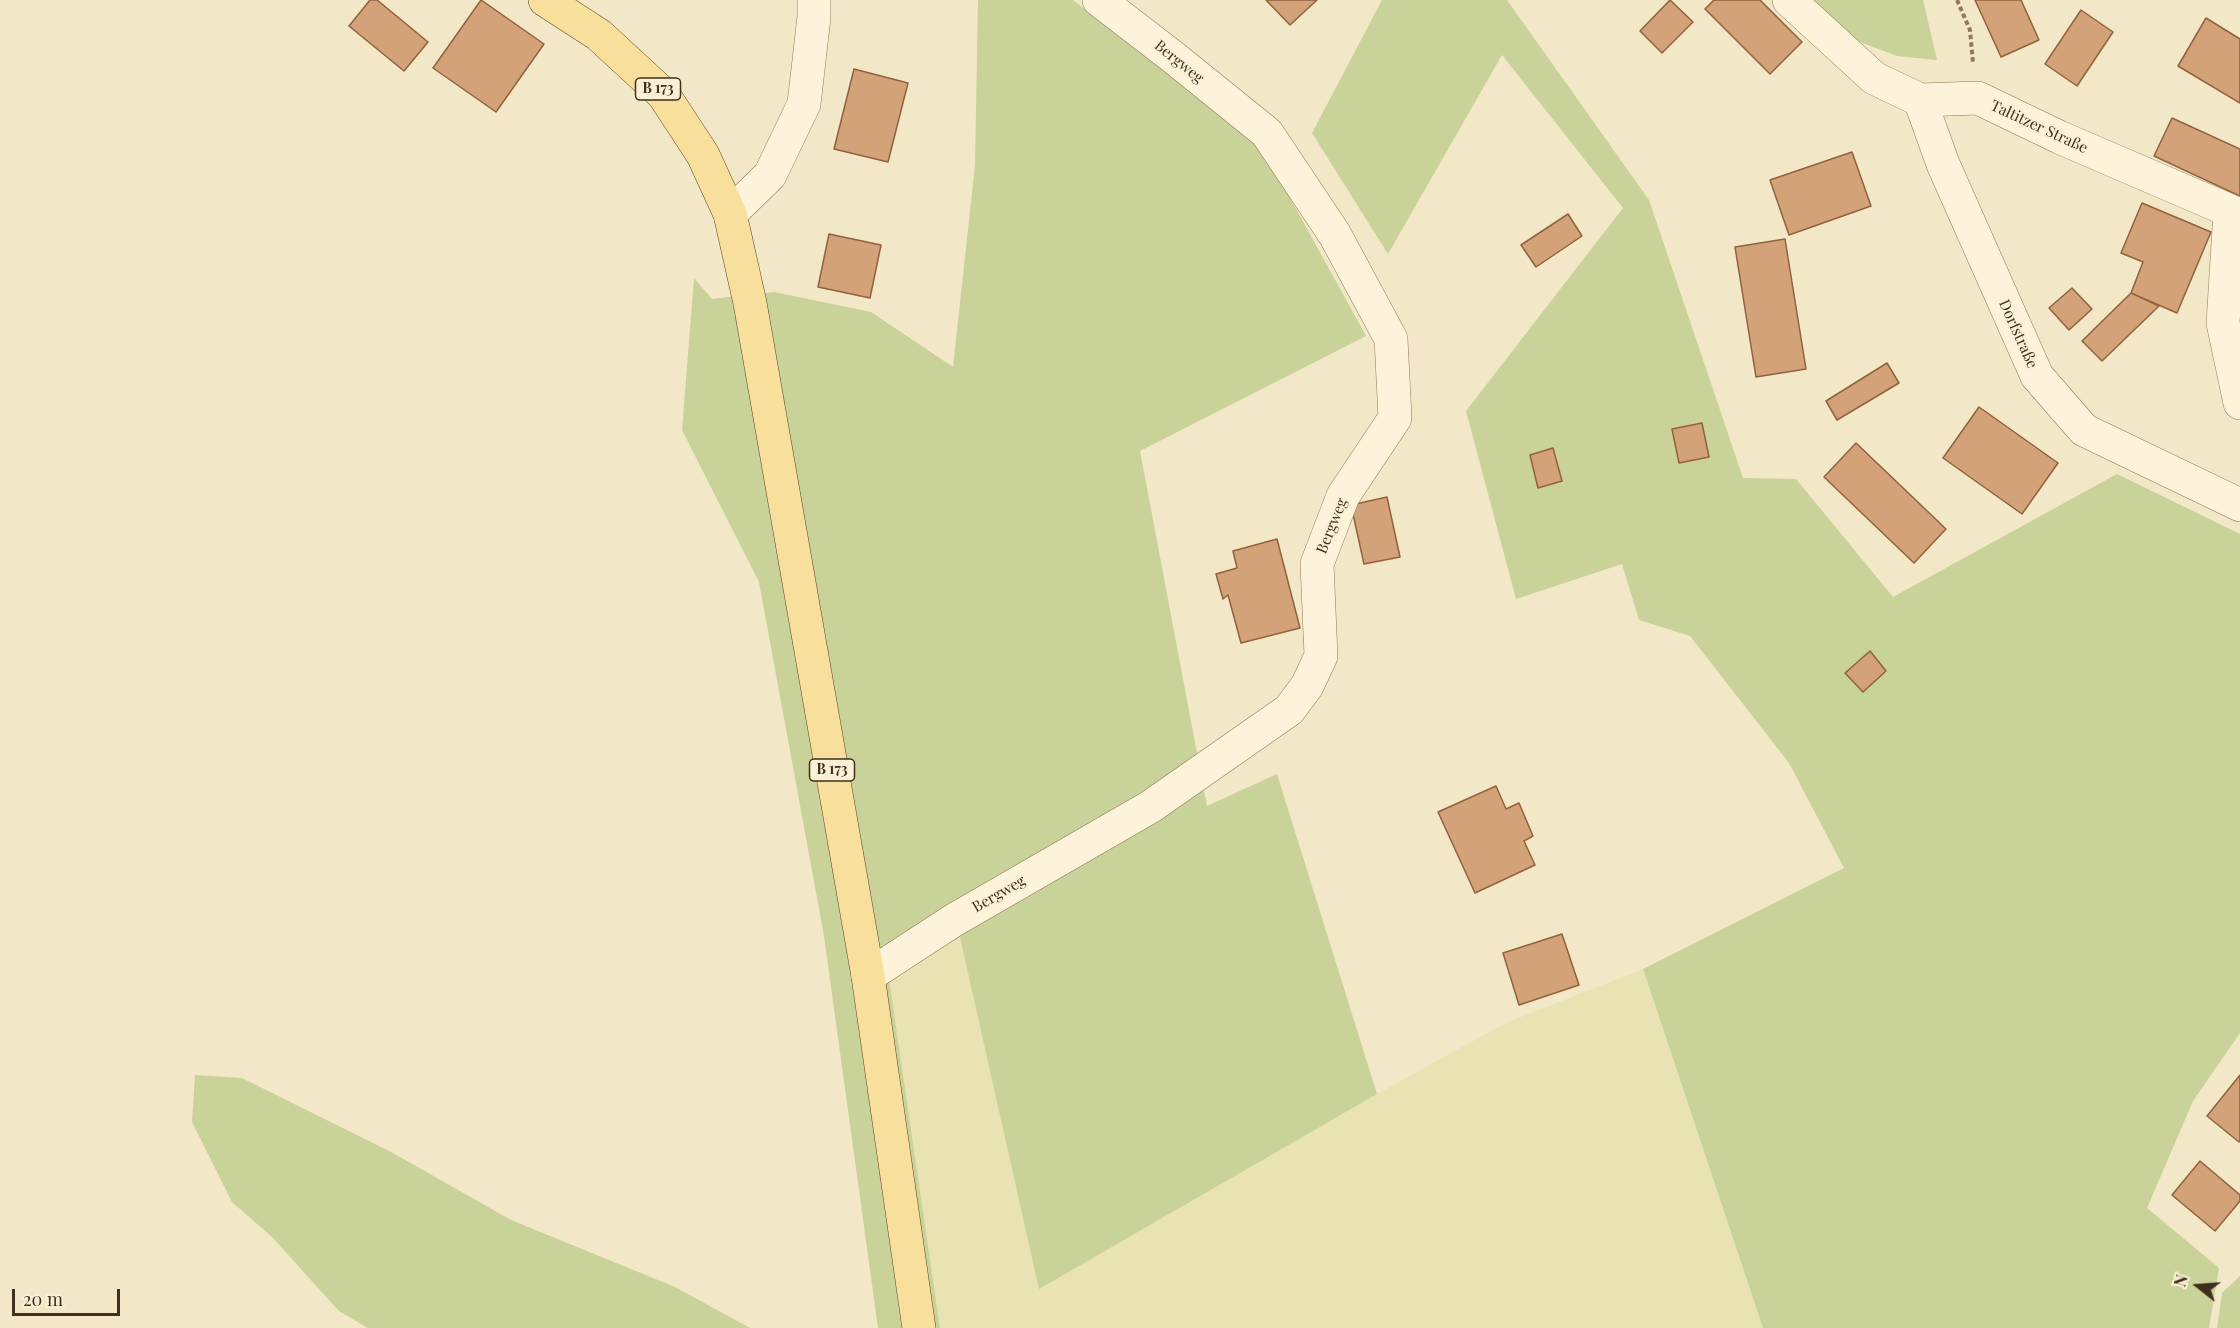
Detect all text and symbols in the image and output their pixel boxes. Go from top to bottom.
street label: Bergweg [1151,37,1207,87]
road number: B 173 [636,78,680,100]
street label: Taltitzer Straße [1988,97,2090,157]
street label: Dorfstraße [1995,297,2041,371]
street label: Bergweg [1313,496,1351,556]
road number: B 173 [810,759,854,781]
street label: Bergweg [969,872,1029,916]
north arrow [2168,1256,2228,1316]
text: N [2169,1272,2192,1289]
scale bar [15,1277,123,1315]
text: 20 m [23,1287,63,1311]

